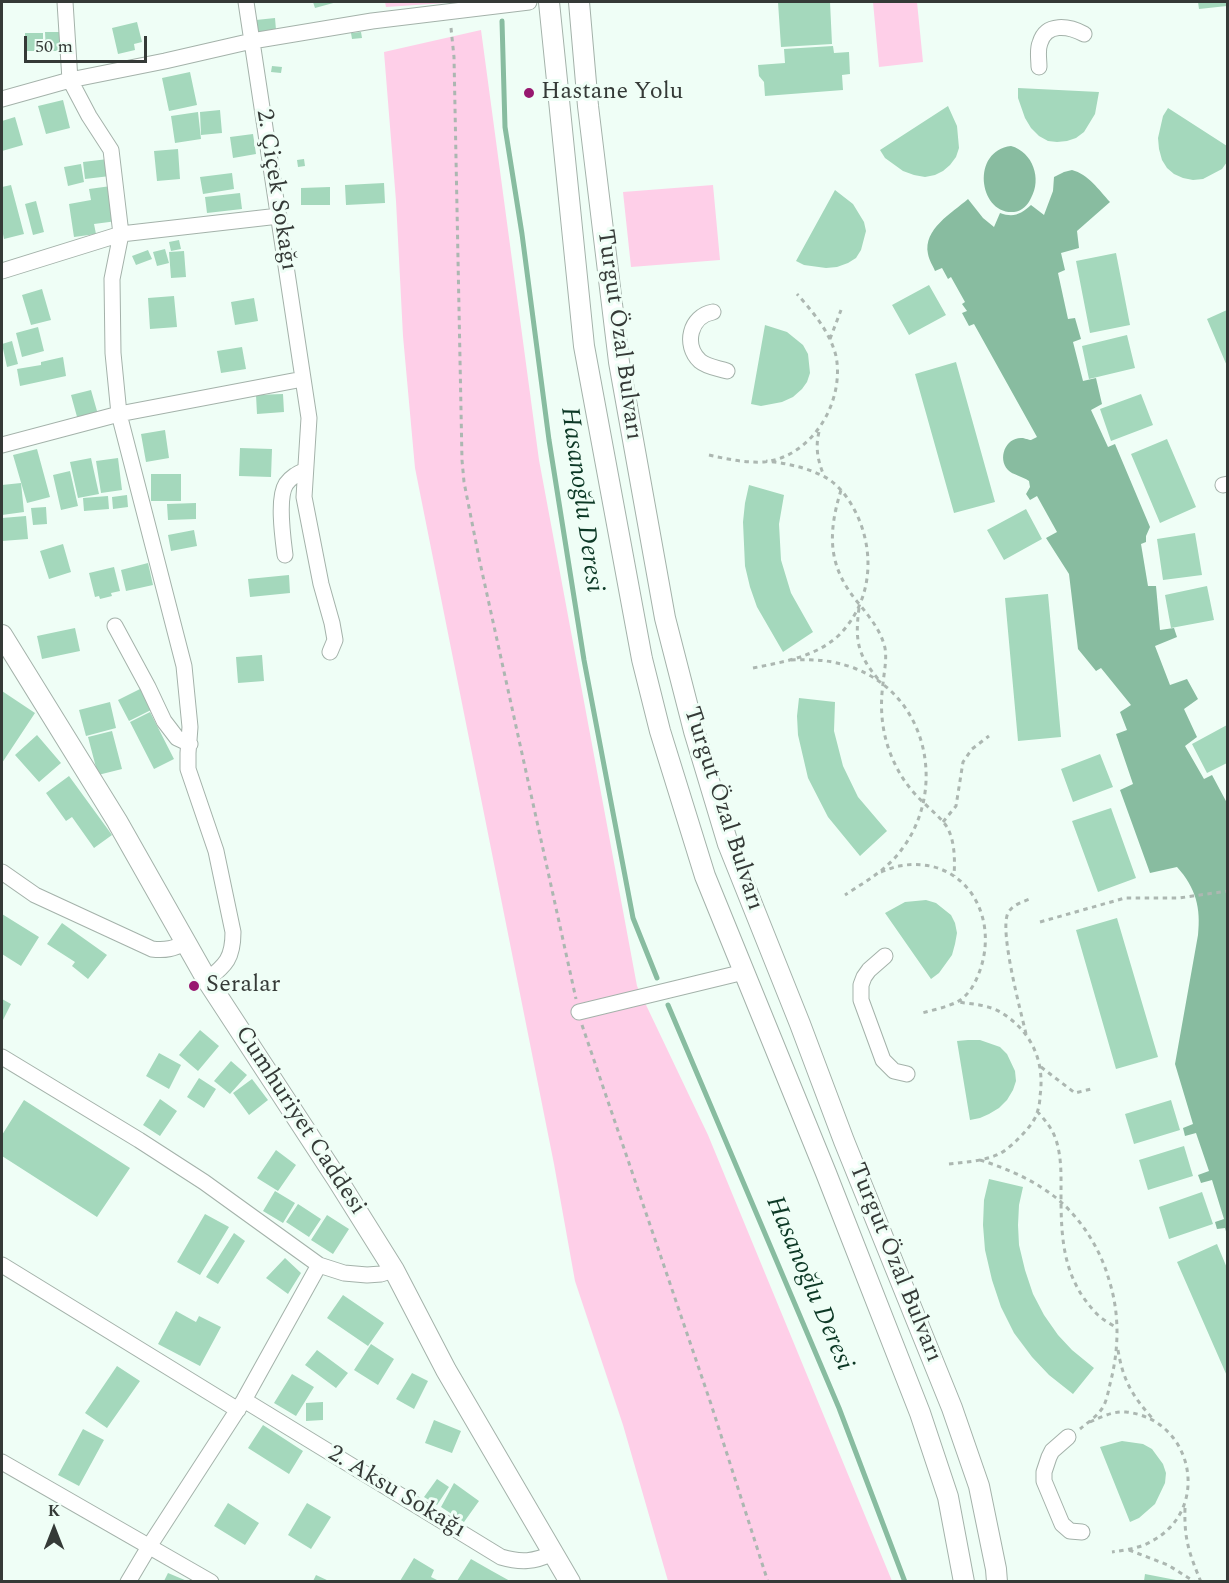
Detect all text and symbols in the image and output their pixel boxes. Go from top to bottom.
scale bar [27,24,150,62]
text: 50 m [35,33,73,60]
place label: Hastane Yolu [541,79,683,107]
marker: Hastane Yolu [522,86,536,100]
street label: 2. Çiçek Sokağı [248,107,302,273]
street label: Turgut Özal Bulvarı [589,228,647,442]
water label: Hasanoğlu Deresi [552,405,608,595]
street label: Turgut Özal Bulvarı [676,704,768,914]
place label: Seralar [206,972,281,1000]
marker: Seralar [187,979,201,993]
street label: Cumhuriyet Caddesi [227,1021,371,1221]
street label: Turgut Özal Bulvarı [841,1159,947,1367]
water label: Hasanoğlu Deresi [757,1192,859,1376]
street label: 2. Aksu Sokağı [322,1440,470,1546]
north arrow [24,1499,84,1559]
text: K [48,1499,60,1523]

